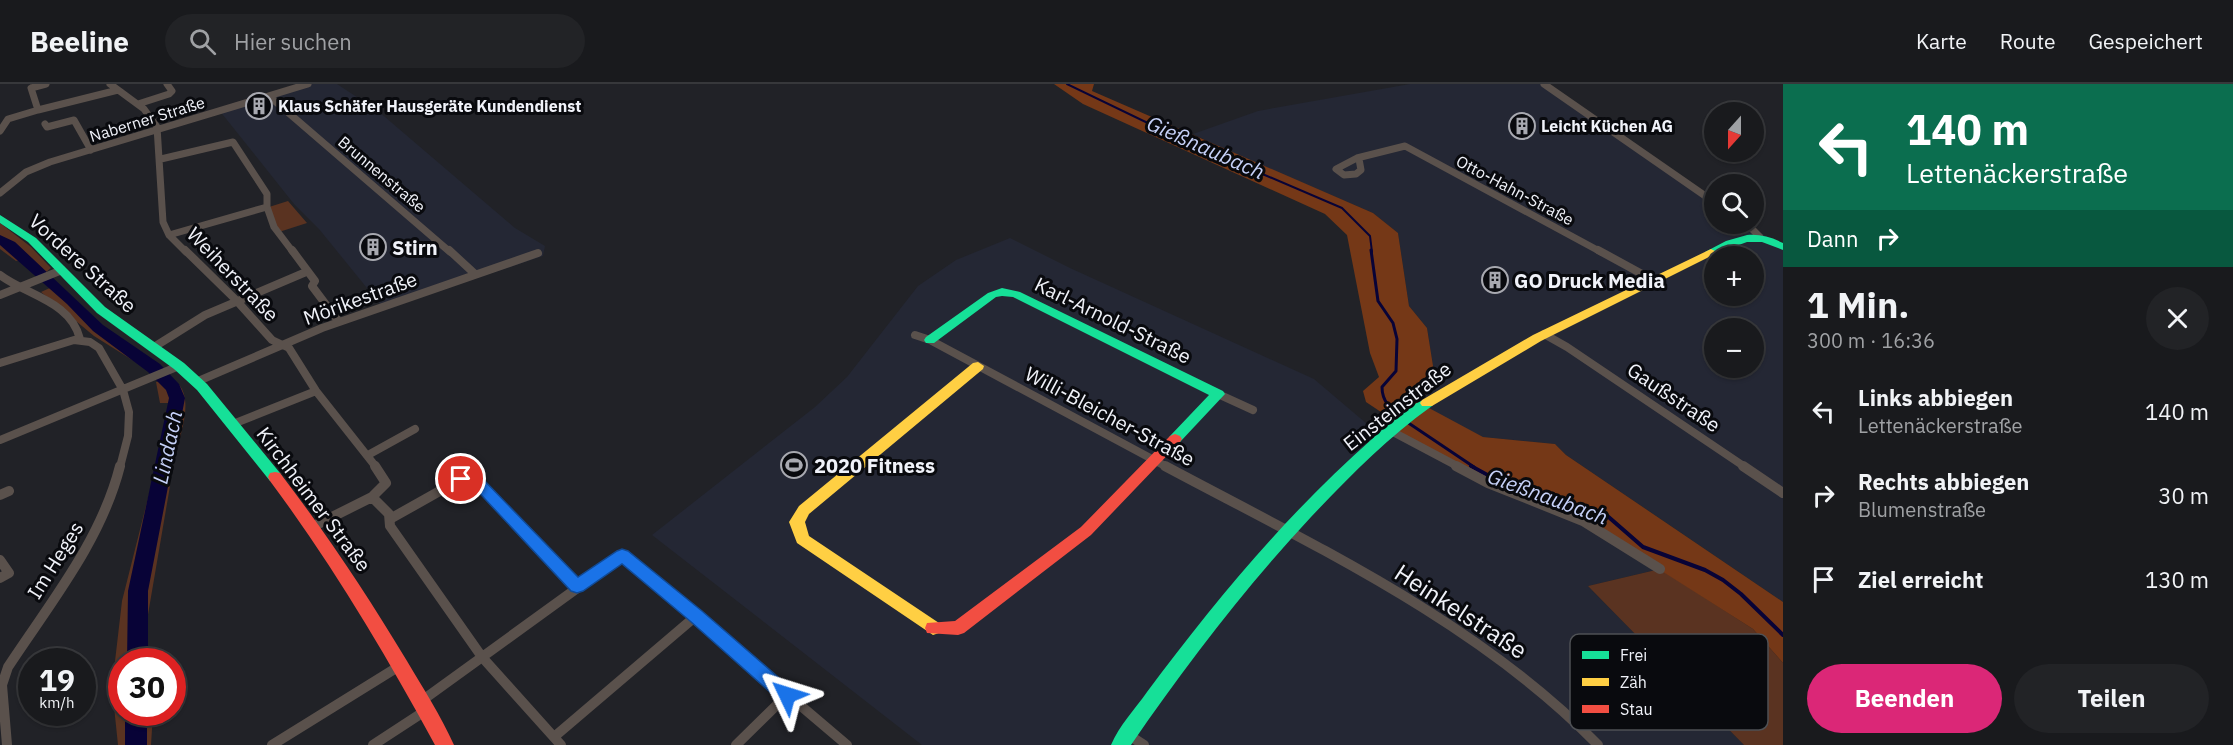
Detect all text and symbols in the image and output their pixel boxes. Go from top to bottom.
search box [165,14,585,68]
text: Beeline [30,23,129,60]
icon: search [186,25,219,58]
text: Hier suchen [234,27,352,56]
text: Karte [1916,27,1967,55]
text: Route [2000,27,2056,55]
text: Gespeichert [2089,27,2203,55]
building icon: Klaus Schäfer Hausgeräte Kundendienst [244,91,274,121]
street label: Naberner Straße [87,92,207,146]
place label: Klaus Schäfer Hausgeräte Kundendienst [278,96,581,116]
north arrow [1704,102,1764,162]
map controls [1704,102,1764,378]
text: 140 m [1906,102,2029,157]
icon: left [1807,108,1885,186]
water label: Gießnaubach [1143,109,1269,185]
building icon: Leicht Küchen AG [1507,111,1537,141]
place label: Leicht Küchen AG [1541,116,1673,136]
street label: Brunnenstraße [334,132,430,217]
street label: Otto-Hahn-Straße [1453,151,1577,230]
text: Lettenäckerstraße [1906,155,2128,190]
button: search [1704,174,1764,234]
street label: Vordere Straße [23,208,143,319]
street label: Weiherstraße [181,221,285,327]
icon: right [1871,222,1904,255]
text: Dann [1807,224,1859,253]
building icon: Stirn [358,232,388,262]
place label: Stirn [392,234,438,261]
button: + [1704,246,1764,306]
street label: Mörikestraße [299,265,421,331]
building icon: GO Druck Media [1480,265,1510,295]
place label: GO Druck Media [1514,267,1665,294]
street label: Karl-Arnold-Straße [1030,270,1196,370]
text: 1 Min. [1807,281,1910,328]
button: close [2146,287,2209,350]
button: − [1704,318,1764,378]
text: 300 m · 16:36 [1807,327,1935,354]
street label: Einsteinstraße [1337,355,1457,457]
street label: Gaußstraße [1622,356,1726,438]
street label: Willi-Bleicher-Straße [1021,360,1200,472]
text: Links abbiegen [1858,383,2013,412]
icon: left [1807,395,1840,428]
text: 140 m [2145,397,2209,426]
water label: Lindach [146,408,188,486]
text: Lettenäckerstraße [1858,412,2023,439]
street label: Kirchheimer Straße [251,421,377,577]
sports icon: 2020 Fitness [779,450,809,480]
place label: 2020 Fitness [814,452,935,479]
pin [435,453,486,504]
water label: Gießnaubach [1484,461,1612,531]
icon: arrive [444,462,477,495]
text: Rechts abbiegen [1858,467,2029,496]
icon: right [1807,479,1840,512]
text: 30 m [2158,481,2209,510]
text: Blumenstraße [1858,496,1986,523]
street label: Im Heges [21,516,89,604]
street label: Heinkelstraße [1389,556,1533,666]
icon: arrive [1807,563,1840,596]
text: Ziel erreicht [1858,565,1983,594]
text: 130 m [2145,565,2209,594]
legend [1570,634,1768,730]
text: Frei [1620,645,1647,665]
speed limit sign: 30 [108,648,186,726]
text: 19 [39,660,75,699]
position arrow [755,663,819,727]
button: Beenden [1807,664,2002,733]
button: Teilen [2014,664,2209,733]
text: Zäh [1620,672,1647,692]
text: km/h [39,693,75,712]
text: Stau [1620,699,1653,719]

